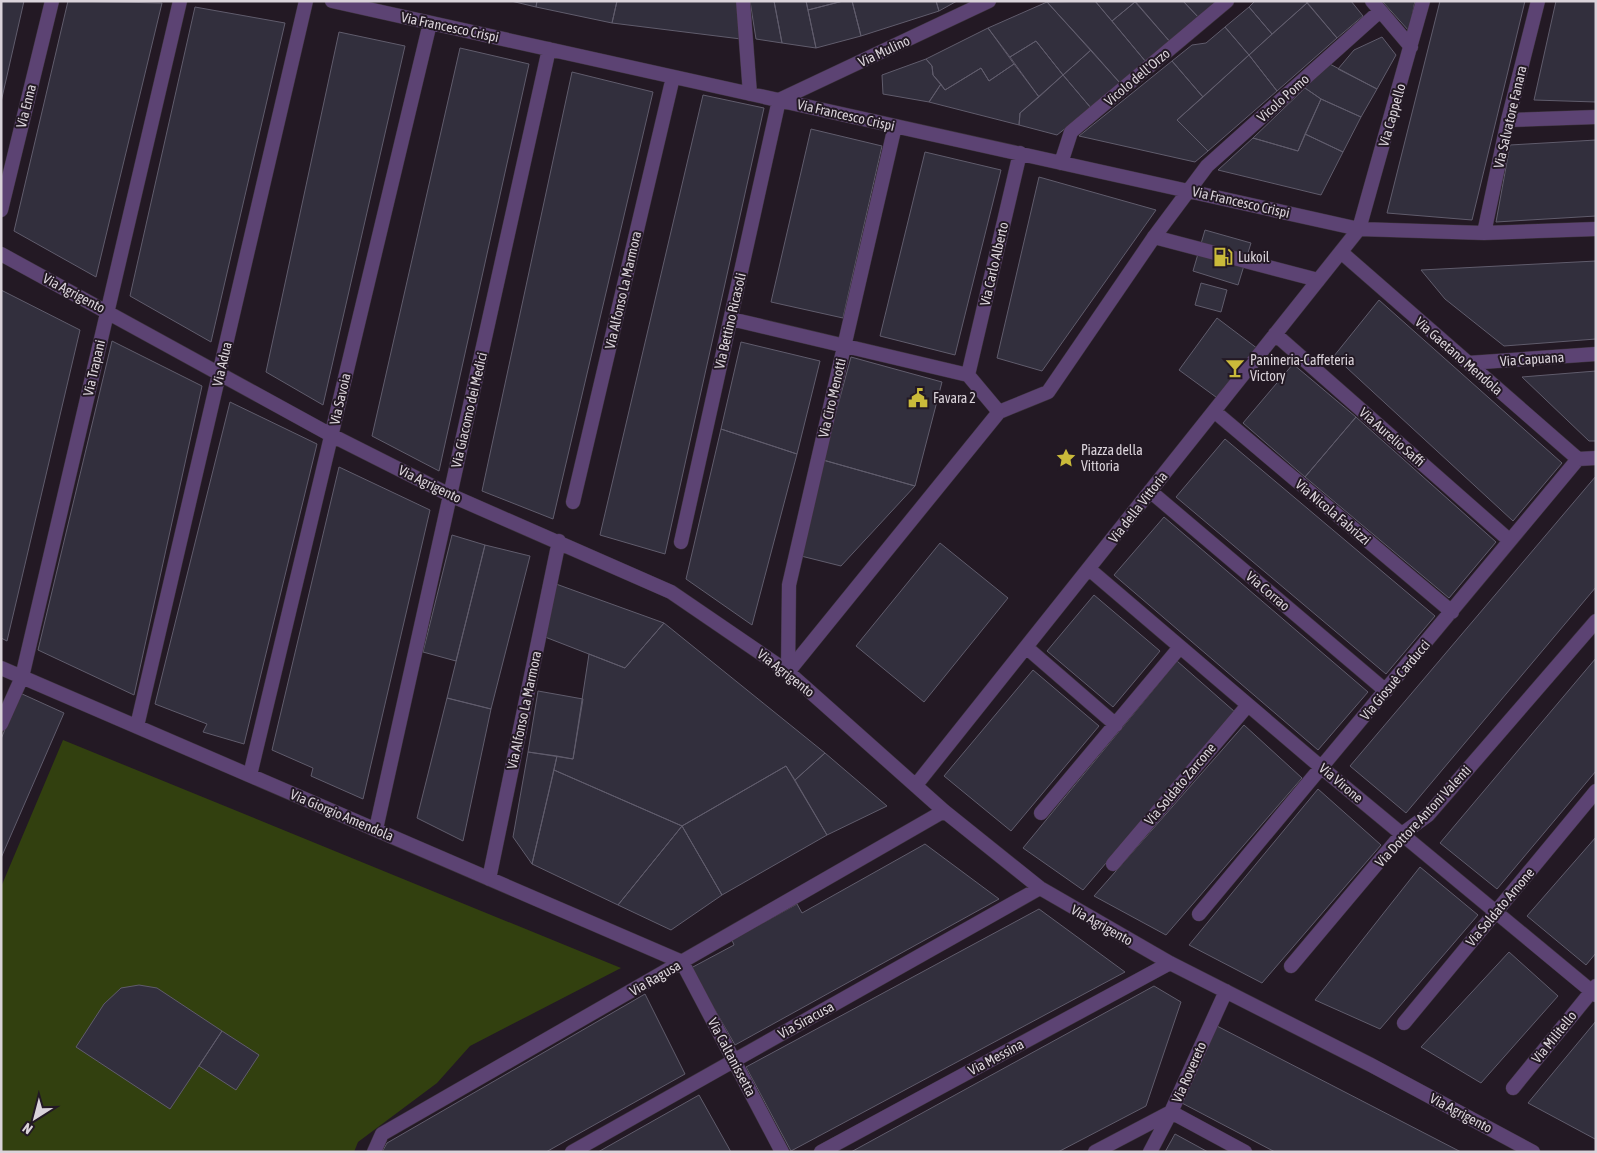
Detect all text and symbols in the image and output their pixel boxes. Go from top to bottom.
street label: Via Francesco Crispi [400,9,500,45]
street label: Via Mulino [856,32,912,70]
street label: Vicolo dell'Orzo [1101,45,1173,109]
street label: Via Salvatore Fanara [1490,64,1530,170]
street label: Vicolo Pomo [1254,71,1312,125]
street label: Via Enna [13,82,39,130]
street label: Via Cappello [1375,82,1409,148]
street label: Via Francesco Crispi [796,96,896,134]
street label: Via Francesco Crispi [1191,183,1291,221]
street label: Via Carlo Alberto [977,221,1011,307]
street label: Via Alfonso La Marmora [602,229,644,351]
fuel station icon: Lukoil [1212,246,1234,268]
place label: Lukoil [1238,249,1270,265]
street label: Via Agrigento [40,270,108,316]
street label: Via Bettino Ricasoli [711,271,749,371]
street label: Via Gaetano Mendola [1412,314,1506,398]
street label: Via Trapani [80,338,108,398]
street label: Via Adua [209,340,235,388]
street label: Via Capuana [1499,349,1565,369]
street label: Via Giacomo dei Medici [448,351,490,469]
place label: Panineria-Caffeteria Victory [1250,352,1354,384]
street label: Via Ciro Menotti [815,357,849,439]
bar icon: Panineria-Caffeteria Victory [1224,357,1246,379]
street label: Via Savoia [326,371,354,427]
public building icon: Favara 2 [907,387,929,409]
place label: Favara 2 [933,390,976,406]
street label: Via Aurelio Saffi [1356,404,1428,470]
place label: Piazza della Vittoria [1081,442,1143,474]
place icon: Piazza della Vittoria [1055,447,1077,469]
street label: Via Agrigento [396,462,464,506]
street label: Via della Vittoria [1105,468,1171,546]
street label: Via Nicola Fabrizzi [1292,476,1374,548]
street label: Via Corrao [1243,568,1293,614]
street label: Via Giosuè Carducci [1357,637,1433,723]
street label: Via Agrigento [754,646,818,700]
street label: Via Alfonso La Marmora [504,649,544,771]
street label: Via Soldato Zarcone [1141,740,1219,828]
street label: Via Virone [1316,760,1366,806]
street label: Via Dottore Antoni Valenti [1372,762,1474,870]
street label: Via Giorgio Amendola [288,786,396,844]
street label: Via Soldato Arnone [1463,864,1537,950]
street label: Via Agrigento [1068,901,1136,949]
street label: Via Ragusa [627,957,683,999]
street label: Via Siracusa [775,998,837,1042]
street label: Via Militello [1528,1008,1580,1066]
street label: Via Caltanissetta [705,1015,759,1099]
street label: Via Messina [965,1036,1027,1078]
street label: Via Rovereto [1168,1039,1210,1105]
street label: Via Agrigento [1427,1090,1495,1136]
north arrow [10,1093,60,1143]
text: N [19,1120,35,1137]

